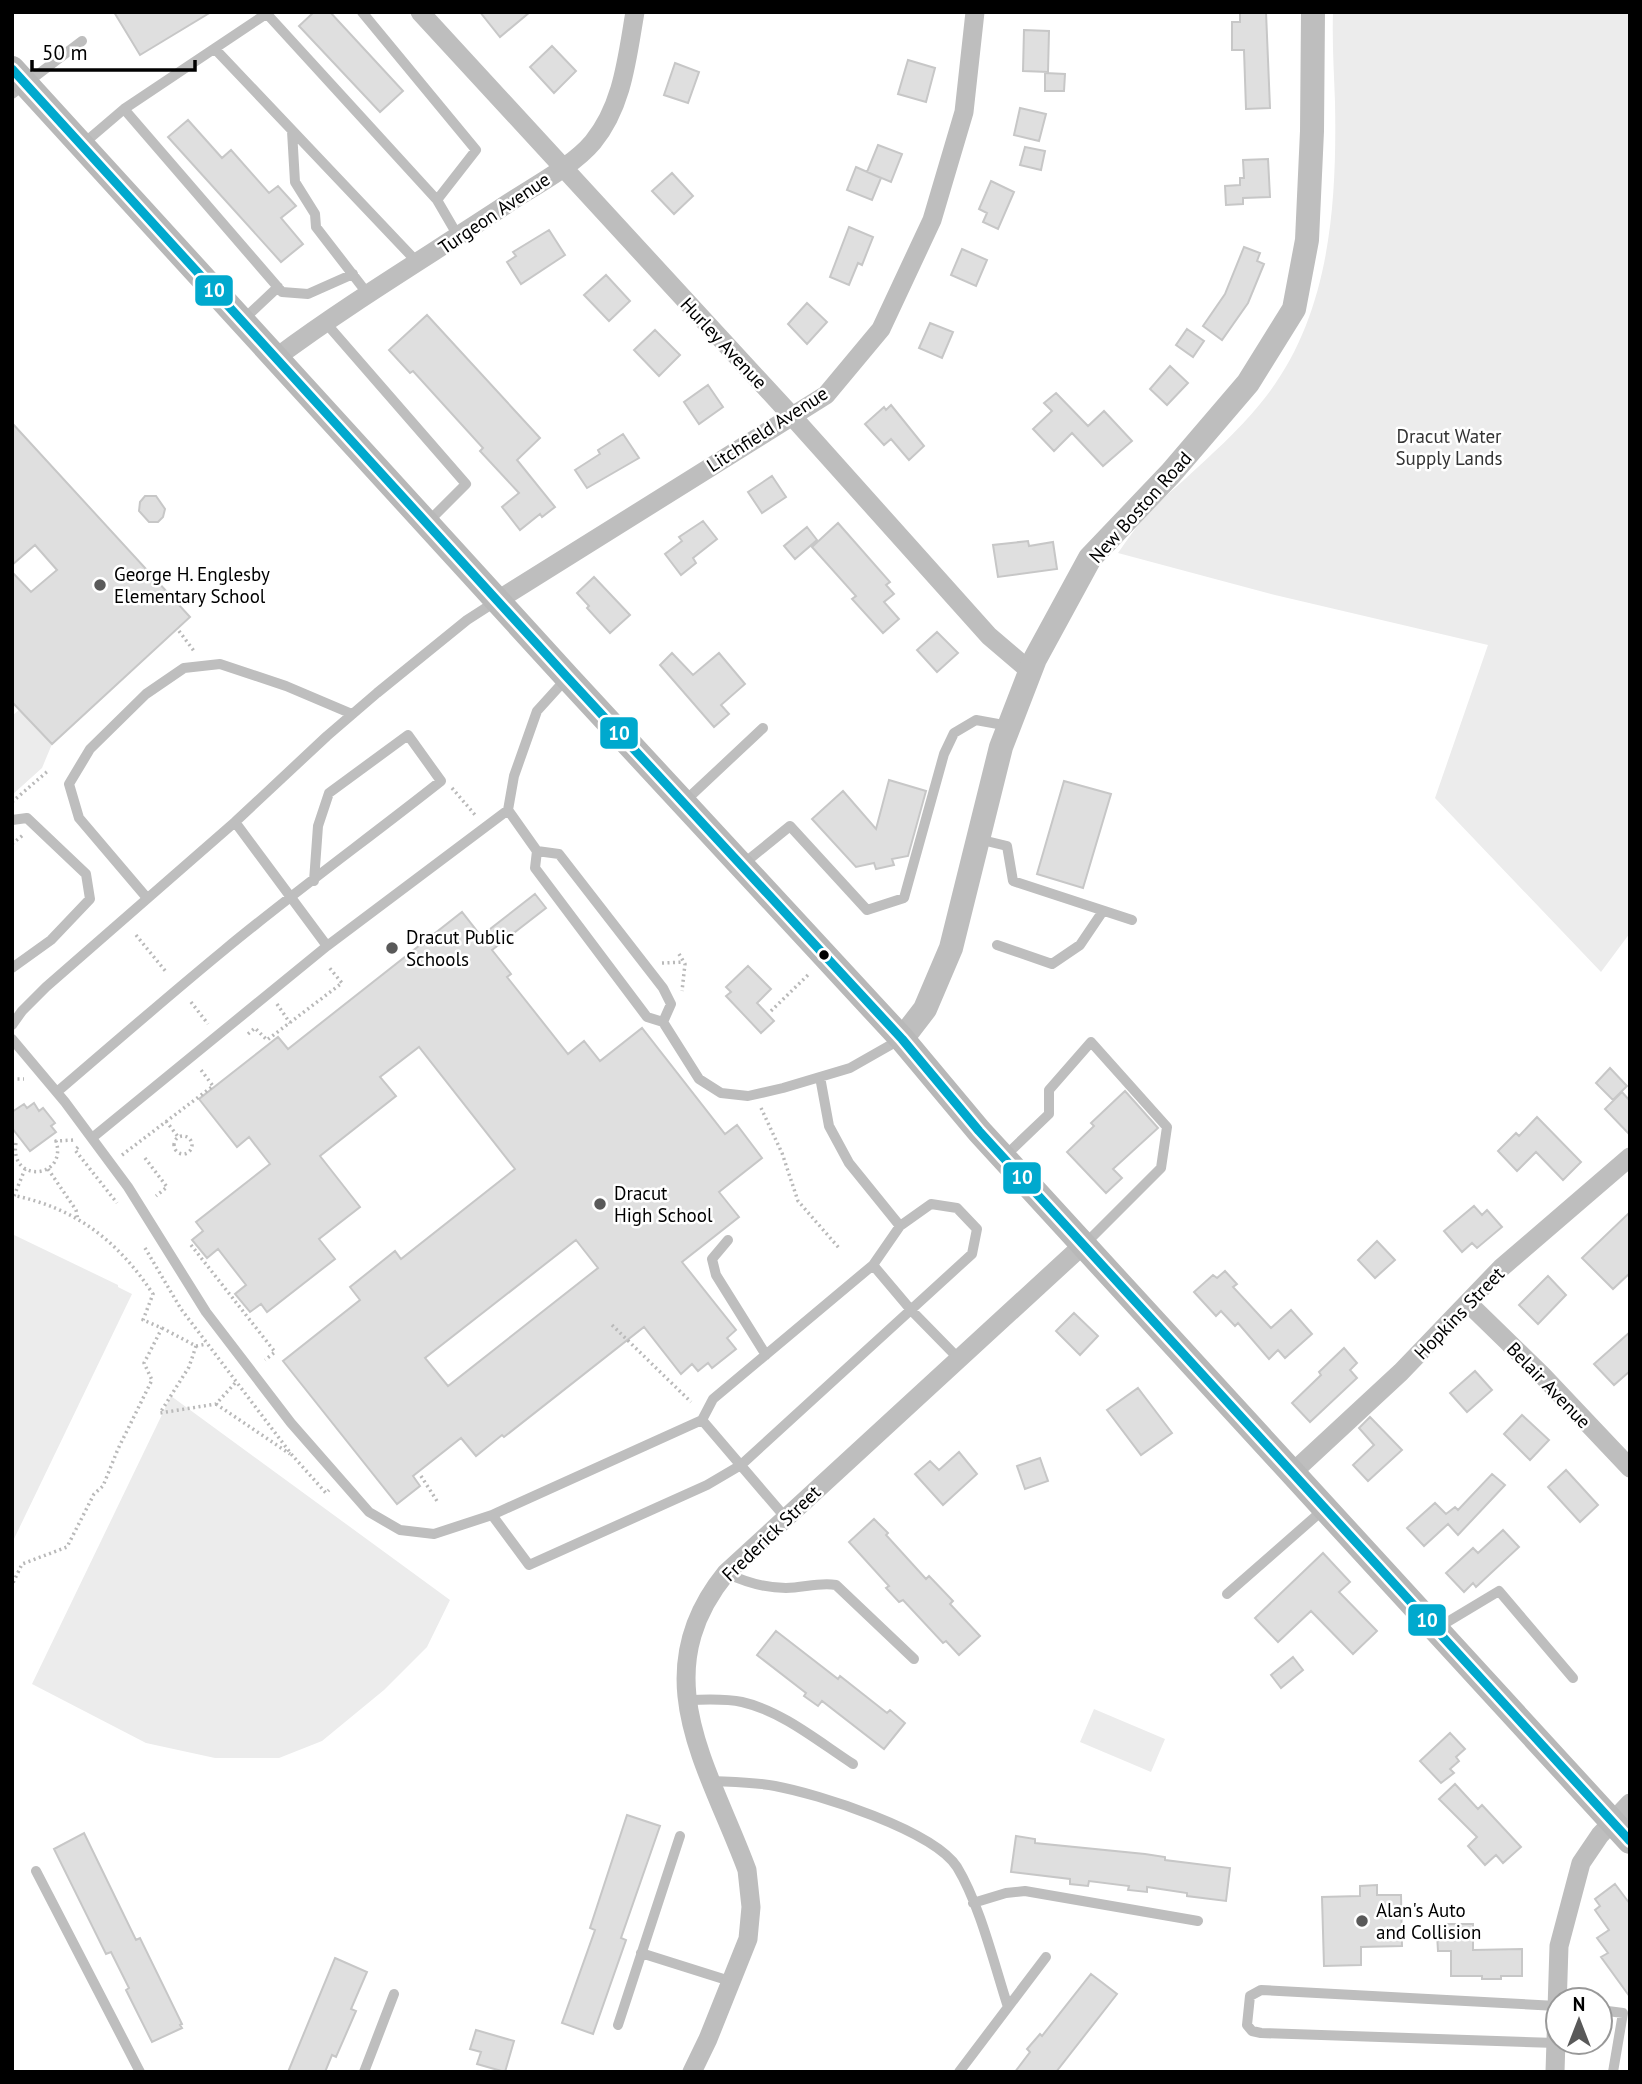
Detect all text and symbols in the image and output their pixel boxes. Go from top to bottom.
scale bar [32,28,194,72]
text: 50 m [42,39,88,66]
street label: Turgeon Avenue [434,167,554,259]
line badge: 10 [194,274,234,307]
text: 10 [203,278,225,302]
street label: Hurley Avenue [676,292,772,394]
street label: Litchfield Avenue [702,381,832,477]
park label: Dracut Water Supply Lands [1395,424,1503,470]
street label: New Boston Road [1084,446,1196,568]
place label: George H. Englesby Elementary School [114,562,270,608]
marker: George H. Englesby Elementary School [92,577,108,593]
line badge: 10 [599,716,639,750]
text: 10 [608,721,630,745]
place label: Dracut Public Schools [406,925,514,971]
marker: Dracut Public Schools [384,940,400,956]
unlabelled marker [817,948,831,962]
line badge: 10 [1002,1161,1042,1195]
text: 10 [1011,1165,1033,1189]
place label: Dracut High School [614,1181,713,1227]
marker: Dracut High School [592,1196,608,1212]
street label: Hopkins Street [1409,1261,1509,1364]
street label: Belair Avenue [1502,1337,1596,1433]
street label: Frederick Street [717,1480,826,1586]
line badge: 10 [1407,1603,1447,1637]
text: 10 [1416,1608,1438,1632]
place label: Alan's Auto and Collision [1376,1898,1481,1944]
marker: Alan's Auto and Collision [1354,1913,1370,1929]
north arrow [1544,1986,1614,2056]
text: N [1573,1992,1585,2016]

